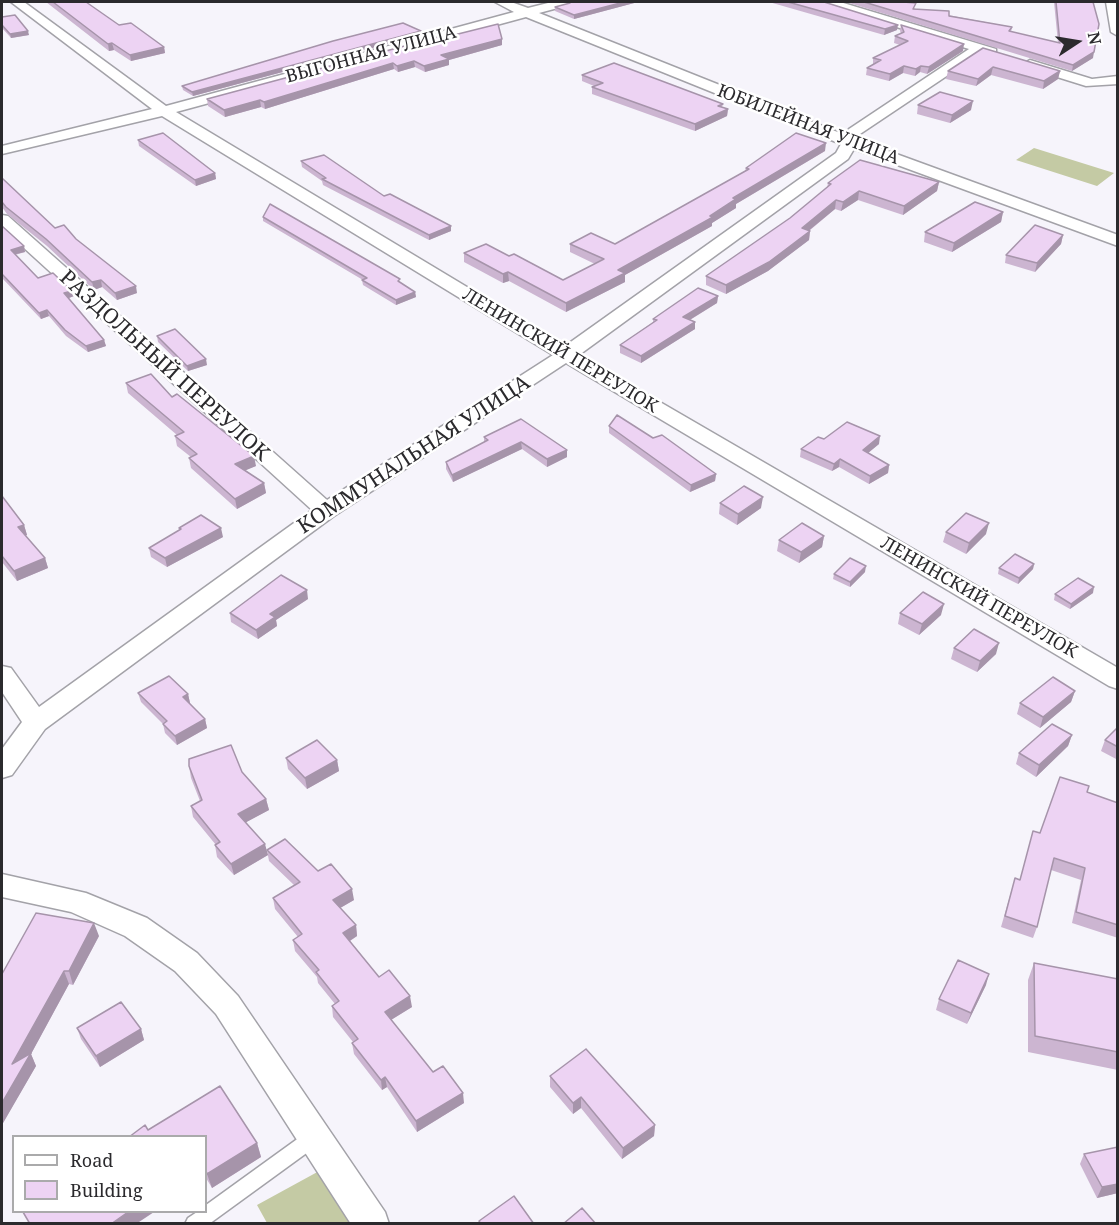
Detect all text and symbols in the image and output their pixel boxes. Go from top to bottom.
north arrow [1047,12,1107,72]
street label: ВЫГОННАЯ УЛИЦА [283,22,459,88]
text: N [1083,30,1107,47]
street label: ЮБИЛЕЙНАЯ УЛИЦА [714,80,902,170]
street label: РАЗДОЛЬНЫЙ ПЕРЕУЛОК [54,265,274,467]
street label: ЛЕНИНСКИЙ ПЕРЕУЛОК [459,284,661,418]
street label: КОММУНАЛЬНАЯ УЛИЦА [293,370,535,540]
street label: ЛЕНИНСКИЙ ПЕРЕУЛОК [877,533,1081,663]
legend [12,1135,207,1213]
text: Road [70,1148,113,1172]
text: Building [70,1178,143,1202]

